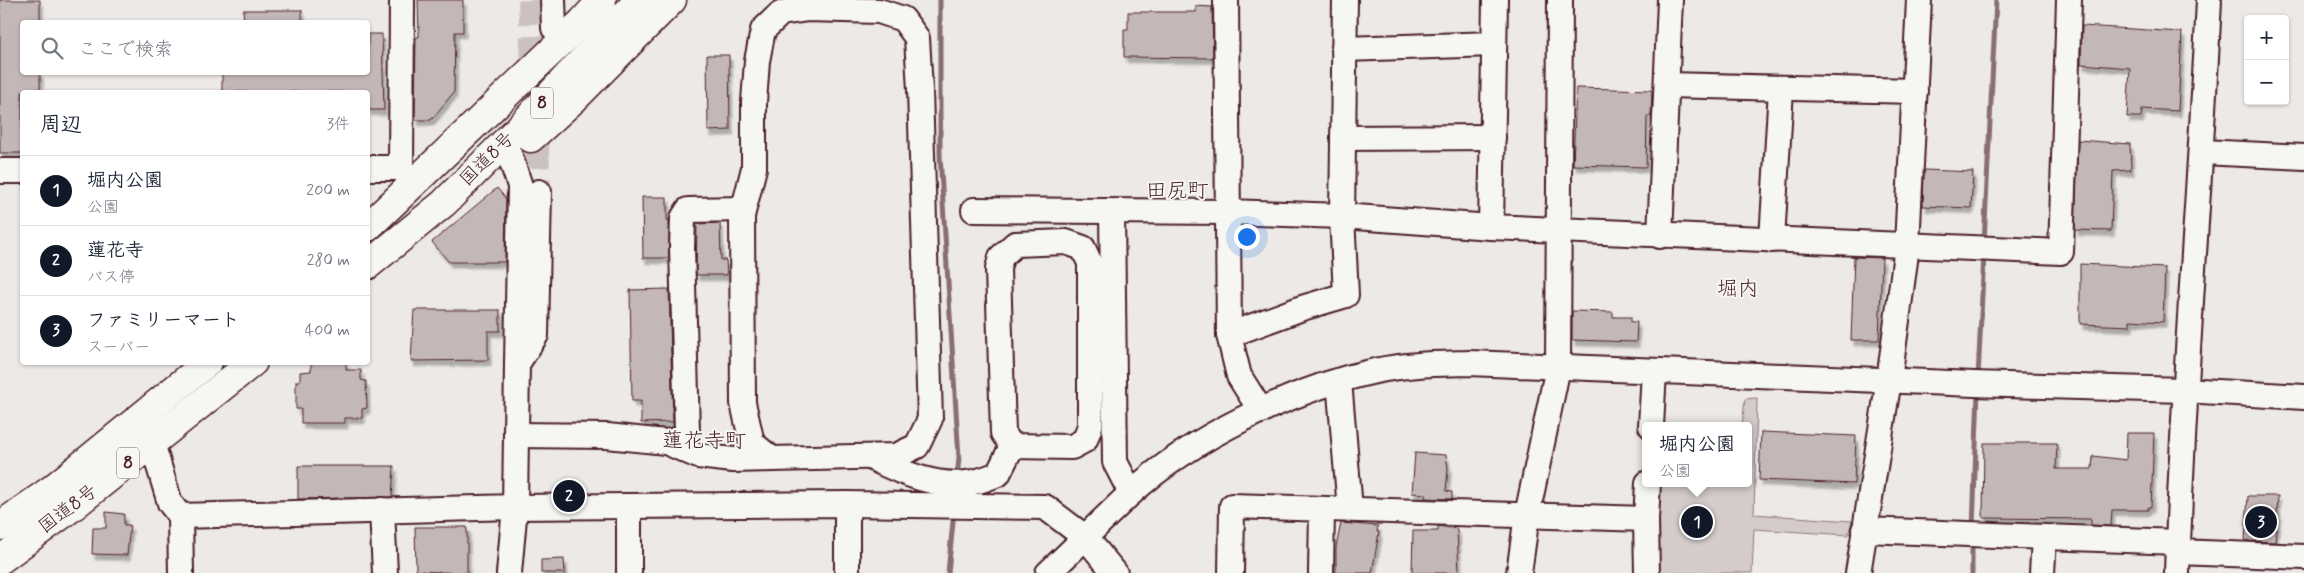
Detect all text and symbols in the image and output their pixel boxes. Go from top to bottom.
map controls [2244,15,2289,105]
button: + [2244,15,2289,60]
search box [20,20,370,75]
icon: search [38,34,66,62]
text: ここで検索 [78,37,173,62]
button: − [2244,60,2289,105]
road number: 8 [531,88,553,119]
text: 周辺 [40,111,82,139]
text: 3件 [327,114,350,135]
street label: 国道8号 [454,126,520,192]
text: 堀内公園 [87,168,163,193]
district label: 田尻町 [1146,177,1209,205]
text: 1 [52,180,60,201]
text: 200 m [306,180,350,201]
text: 公園 [87,197,119,218]
your location [1234,224,1260,250]
text: 蓮花寺 [87,238,144,263]
text: 2 [52,250,60,271]
text: 280 m [307,250,350,271]
text: バス停 [87,267,135,288]
district label: 堀内 [1717,275,1759,303]
text: ファミリーマート [87,308,240,333]
text: 3 [52,320,60,341]
text: 400 m [305,320,350,341]
text: スーパー [87,337,150,358]
popup [1642,422,1752,487]
district label: 蓮花寺町 [662,427,746,455]
text: 堀内公園 [1659,432,1735,457]
road number: 8 [117,448,139,478]
text: 公園 [1659,461,1691,482]
pin: 2 [553,477,585,515]
street label: 国道8号 [33,479,103,539]
pin: 1 [1681,503,1713,541]
pin: 3 [2245,503,2277,541]

